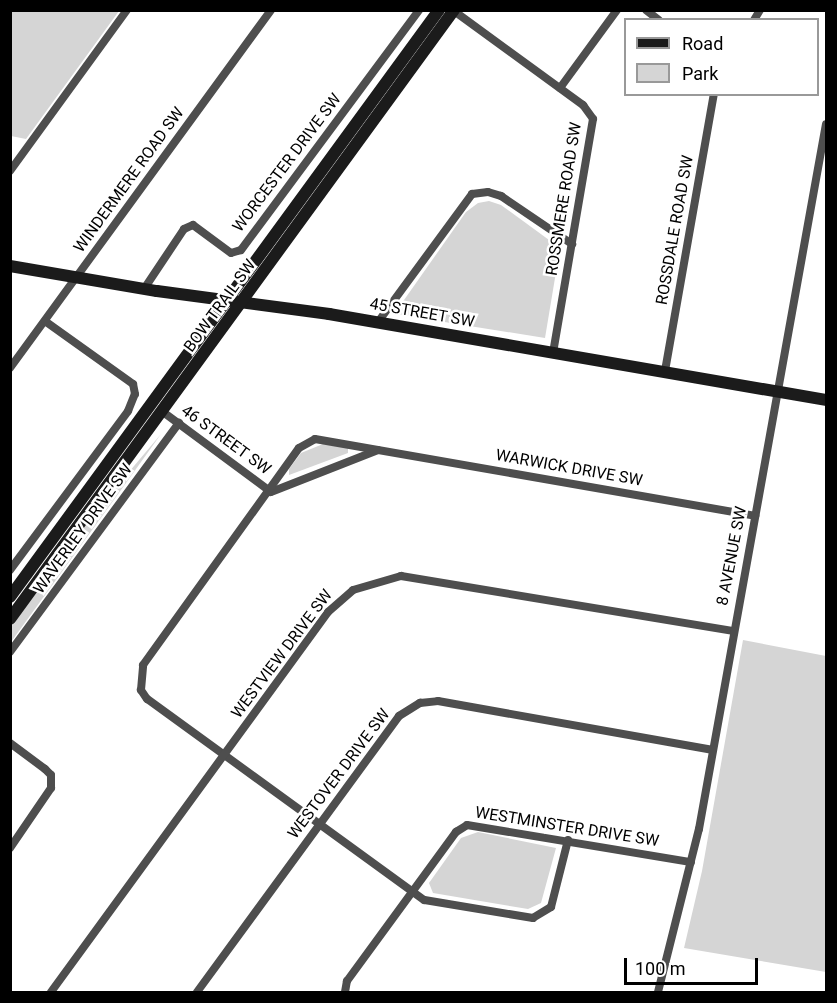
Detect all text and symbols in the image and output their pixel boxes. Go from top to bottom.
legend [624,18,819,96]
text: Road [682,33,723,54]
text: Park [682,63,718,84]
street label: WORCESTER DRIVE SW [229,90,345,236]
street label: WINDERMERE ROAD SW [70,104,188,256]
street label: ROSSMERE ROAD SW [542,121,586,277]
street label: ROSSDALE ROAD SW [652,154,698,306]
street label: BOW TRAIL SW [180,256,260,356]
street label: 45 STREET SW [368,294,476,332]
street label: 46 STREET SW [177,401,275,479]
street label: WARWICK DRIVE SW [494,446,644,490]
street label: WAVERLEY DRIVE SW [29,460,137,598]
street label: 8 AVENUE SW [713,505,751,607]
street label: WESTVIEW DRIVE SW [227,586,337,722]
street label: WESTOVER DRIVE SW [284,705,394,843]
street label: WESTMINSTER DRIVE SW [474,803,660,851]
scale bar [627,946,760,984]
text: 100 m [635,958,686,979]

